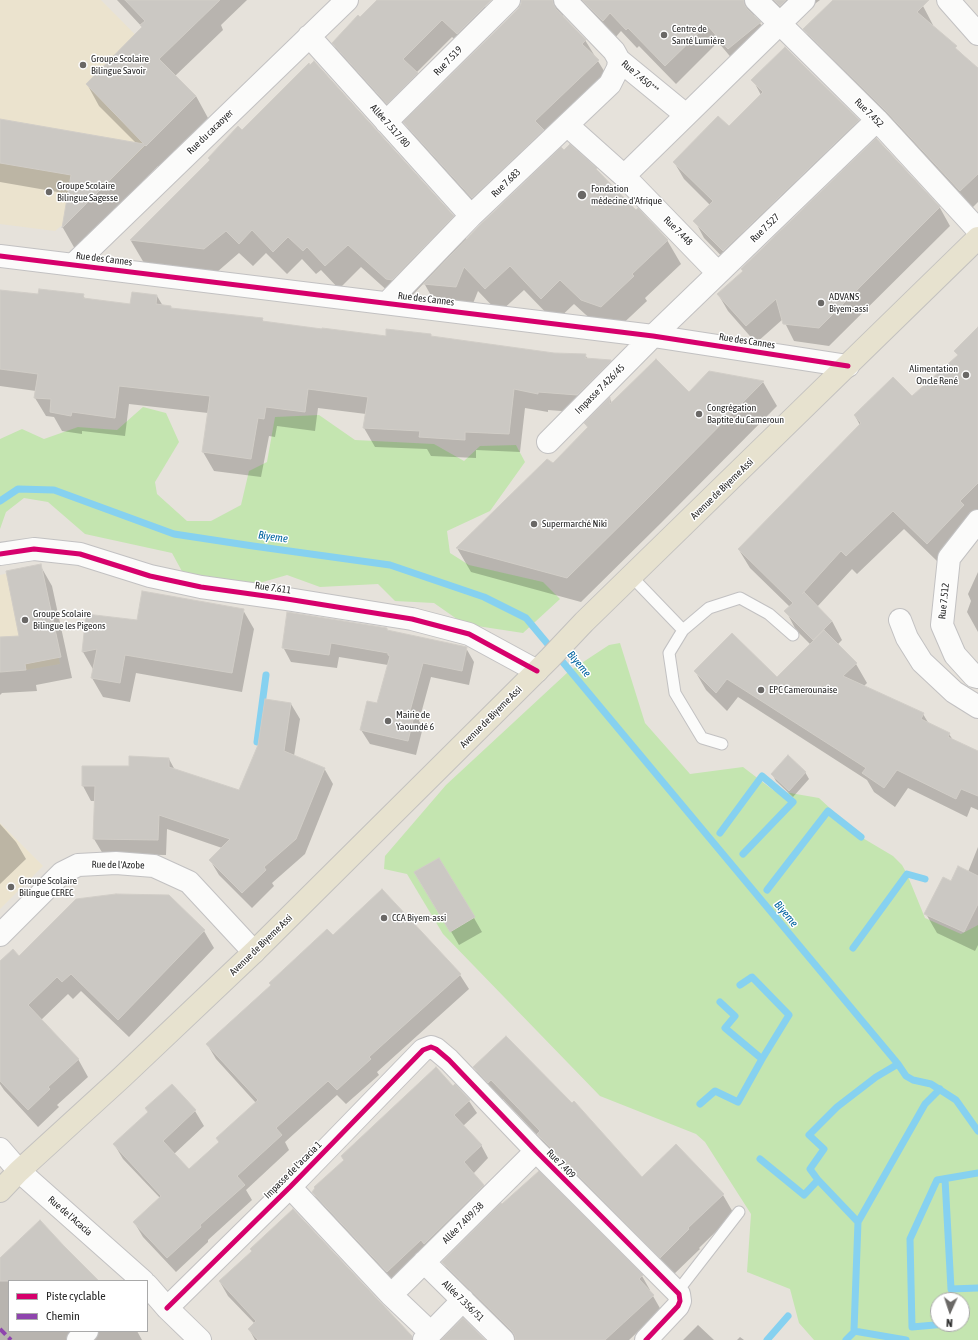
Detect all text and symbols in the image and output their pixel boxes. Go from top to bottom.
place label: Centre de Santé Lumiére [672,23,725,46]
marker: Centre de Santé Lumiére [659,30,669,40]
street label: Rue 7.519 [431,44,465,78]
place label: Groupe Scolaire Bilingue Savoir [91,53,149,76]
street label: Rue 7.450*** [619,58,661,96]
marker: Groupe Scolaire Bilingue Savoir [78,60,88,70]
street label: Rue 7.452 [852,96,886,130]
street label: Allée 7.517/80 [368,102,412,150]
street label: Rue du cacaoyer [184,107,236,157]
street label: Rue 7.683 [489,166,523,200]
place label: Groupe Scolaire Bilingue Sagesse [57,180,118,204]
place label: Fondation médecine d'Afrique [591,183,662,206]
marker: Groupe Scolaire Bilingue Sagesse [44,187,54,197]
marker: Fondation médecine d'Afrique [576,189,588,201]
street label: Rue 7.527 [748,211,782,245]
street label: Rue 7.448 [661,214,695,248]
street label: Rue des Cannes [75,250,133,268]
street label: Rue des Cannes [397,290,455,308]
place label: ADVANS Biyem-assi [829,291,868,314]
marker: ADVANS Biyem-assi [816,298,826,308]
street label: Rue des Cannes [718,331,776,351]
street label: Impasse 7.426/45 [573,362,627,416]
place label: Alimentation Oncle René [909,363,958,386]
marker: Alimentation Oncle René [961,370,971,380]
place label: Congrégation Baptite du Cameroun [707,402,784,426]
marker: Congrégation Baptite du Cameroun [694,409,704,419]
street label: Avenue de Biyeme Assi [688,456,756,522]
place label: Supermarché Niki [542,518,607,530]
marker: Supermarché Niki [529,519,539,529]
water label: Biyeme [257,528,289,546]
street label: Rue 7.611 [254,580,292,596]
street label: Rue 7.512 [936,582,952,620]
place label: Groupe Scolaire Bilingue les Pigeons [33,608,106,632]
marker: Groupe Scolaire Bilingue les Pigeons [20,615,30,625]
water label: Biyeme [564,648,594,680]
street label: Avenue de Biyeme Assi [458,684,524,750]
place label: EPC Camerounaise [769,684,837,696]
marker: EPC Camerounaise [756,685,766,695]
place label: Mairie de Yaoundé 6 [396,709,434,732]
marker: Mairie de Yaoundé 6 [383,716,393,726]
street label: Rue de l'Azobe [91,859,145,871]
place label: Groupe Scolaire Bilingue CEREC [19,875,77,898]
marker: Groupe Scolaire Bilingue CEREC [6,882,16,892]
water label: Biyeme [771,898,801,930]
street label: Avenue de Biyeme Assi [227,912,295,978]
place label: CCA Biyem-assi [392,912,446,924]
marker: CCA Biyem-assi [379,913,389,923]
street label: Impasse de l'acacia 1 [262,1139,324,1201]
street label: Rue 7.409 [544,1147,578,1181]
street label: Rue de l'Acacia [45,1194,95,1238]
street label: Allée 7.409/38 [440,1200,486,1246]
street label: Allée 7.356/51 [439,1278,487,1324]
legend [8,1280,148,1332]
text: Piste cyclable [46,1289,106,1303]
north arrow [930,1292,970,1332]
text: Chemin [46,1309,80,1323]
text: N [946,1317,953,1329]

